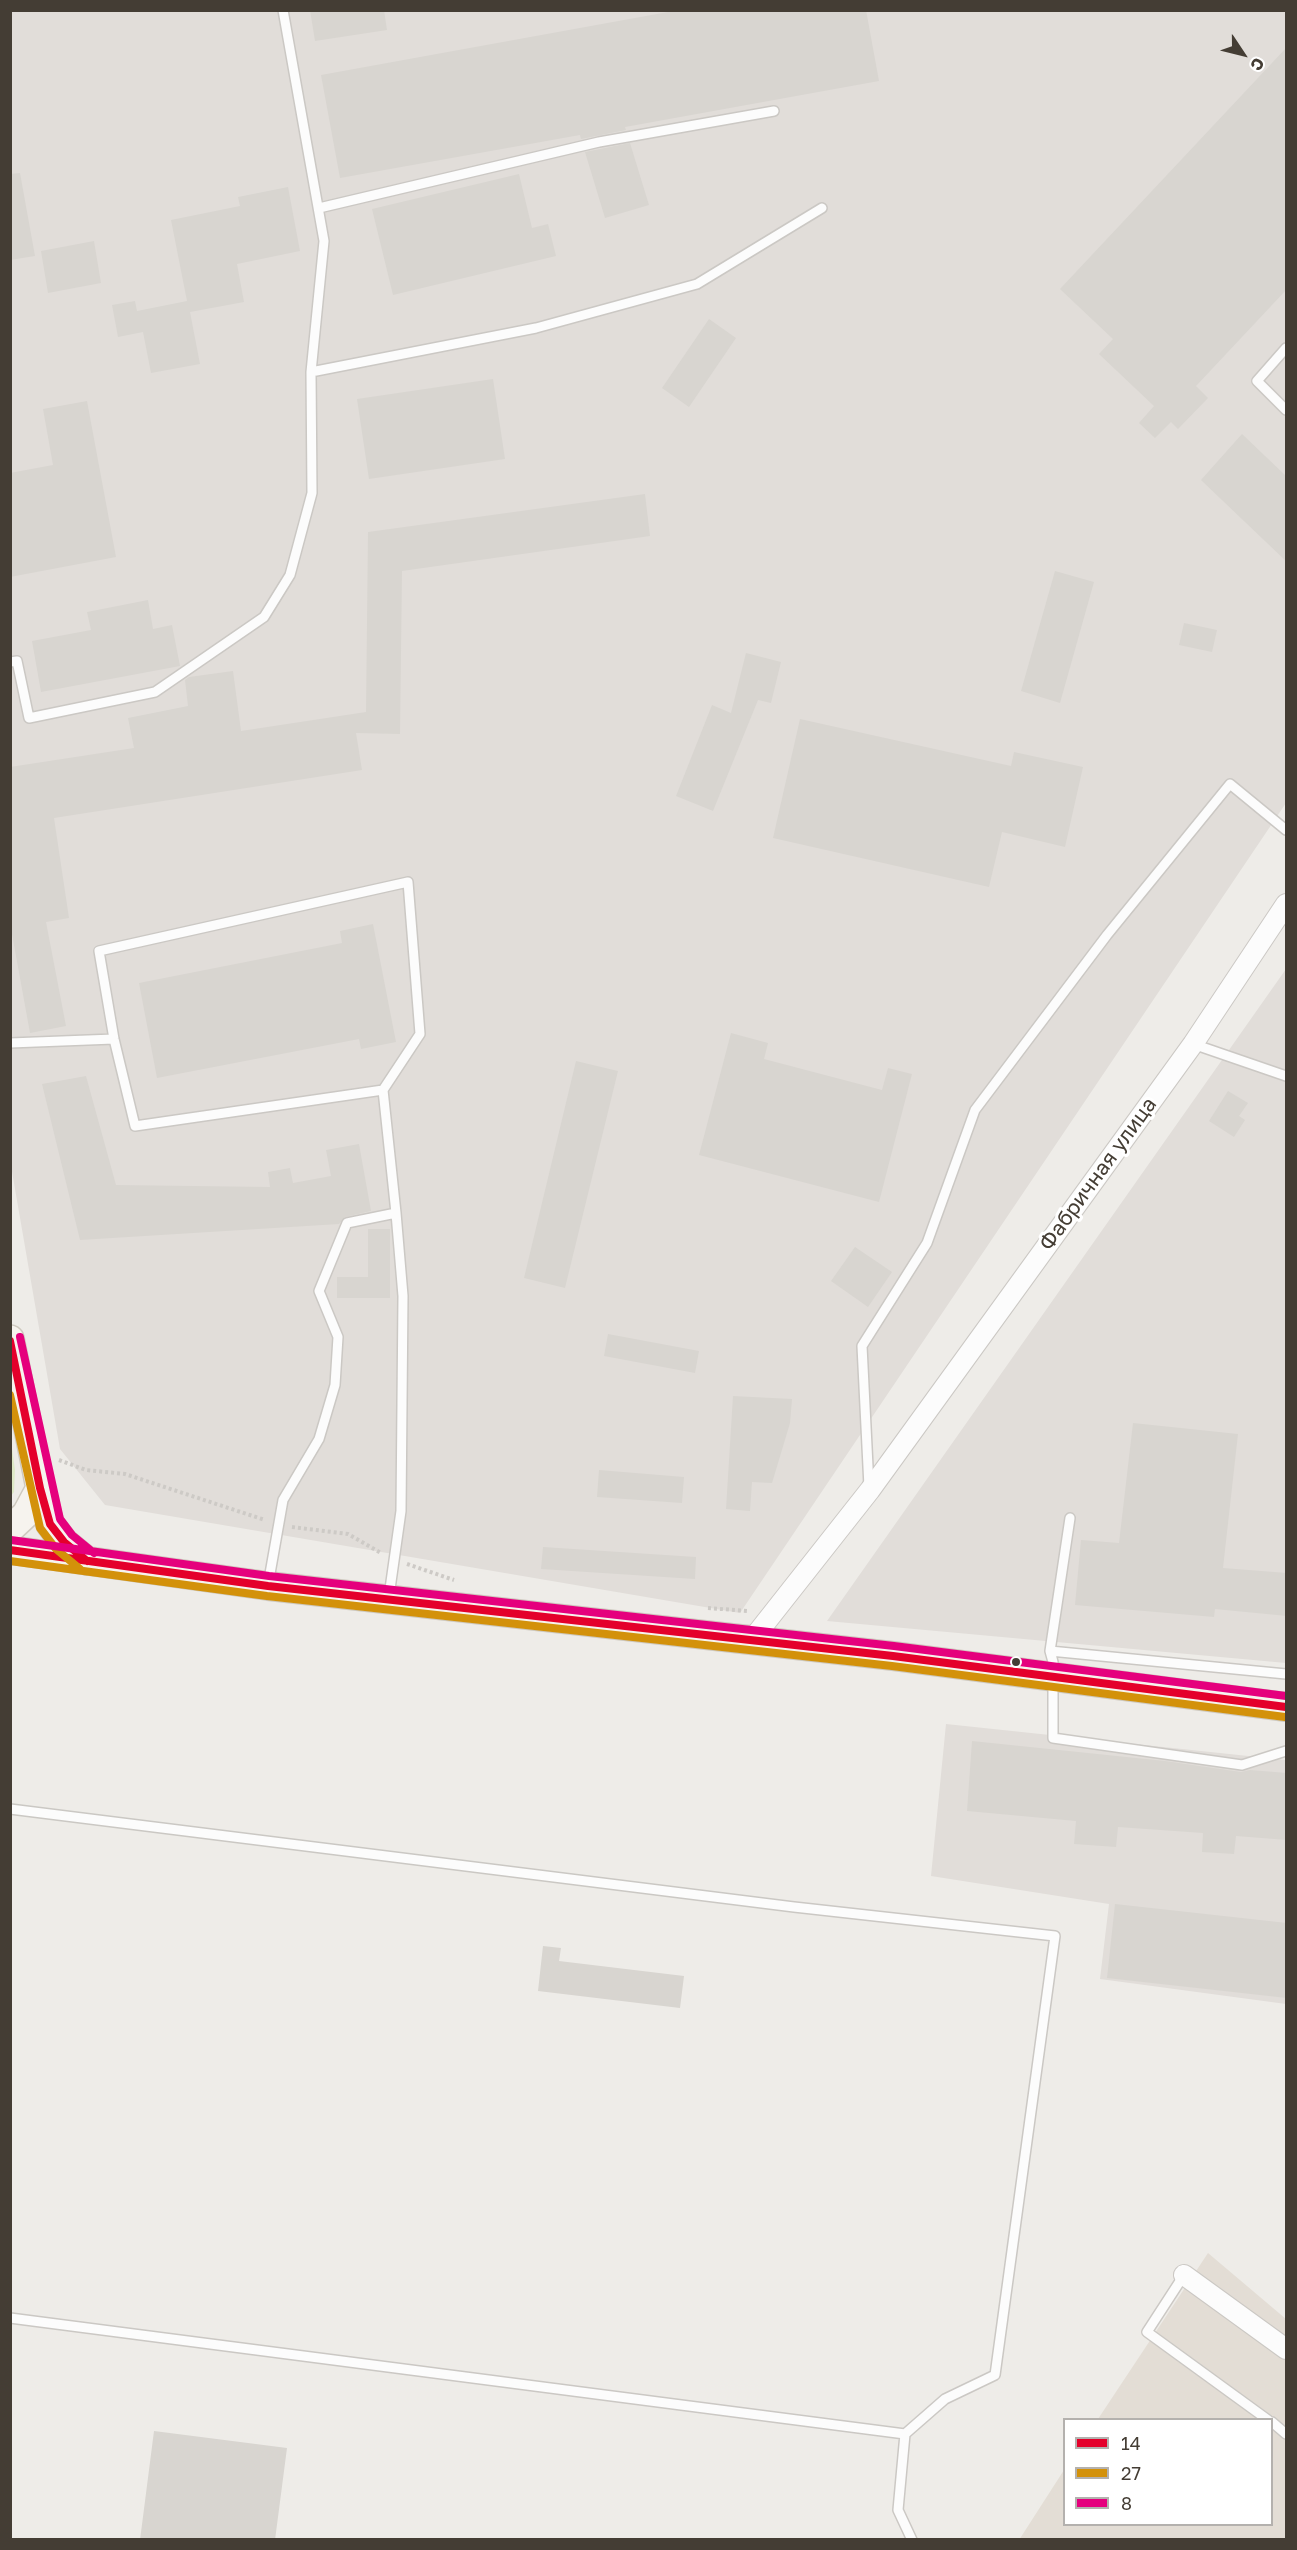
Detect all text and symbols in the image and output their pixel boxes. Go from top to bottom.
north arrow [1213,24,1273,84]
text: С [1246,54,1269,75]
street label: Фабричная улица [1034,1092,1162,1256]
unlabelled marker [1010,1656,1022,1668]
legend [1063,2418,1273,2526]
text: 14 [1121,2432,1141,2454]
text: 27 [1121,2462,1141,2484]
text: 8 [1121,2492,1132,2514]

